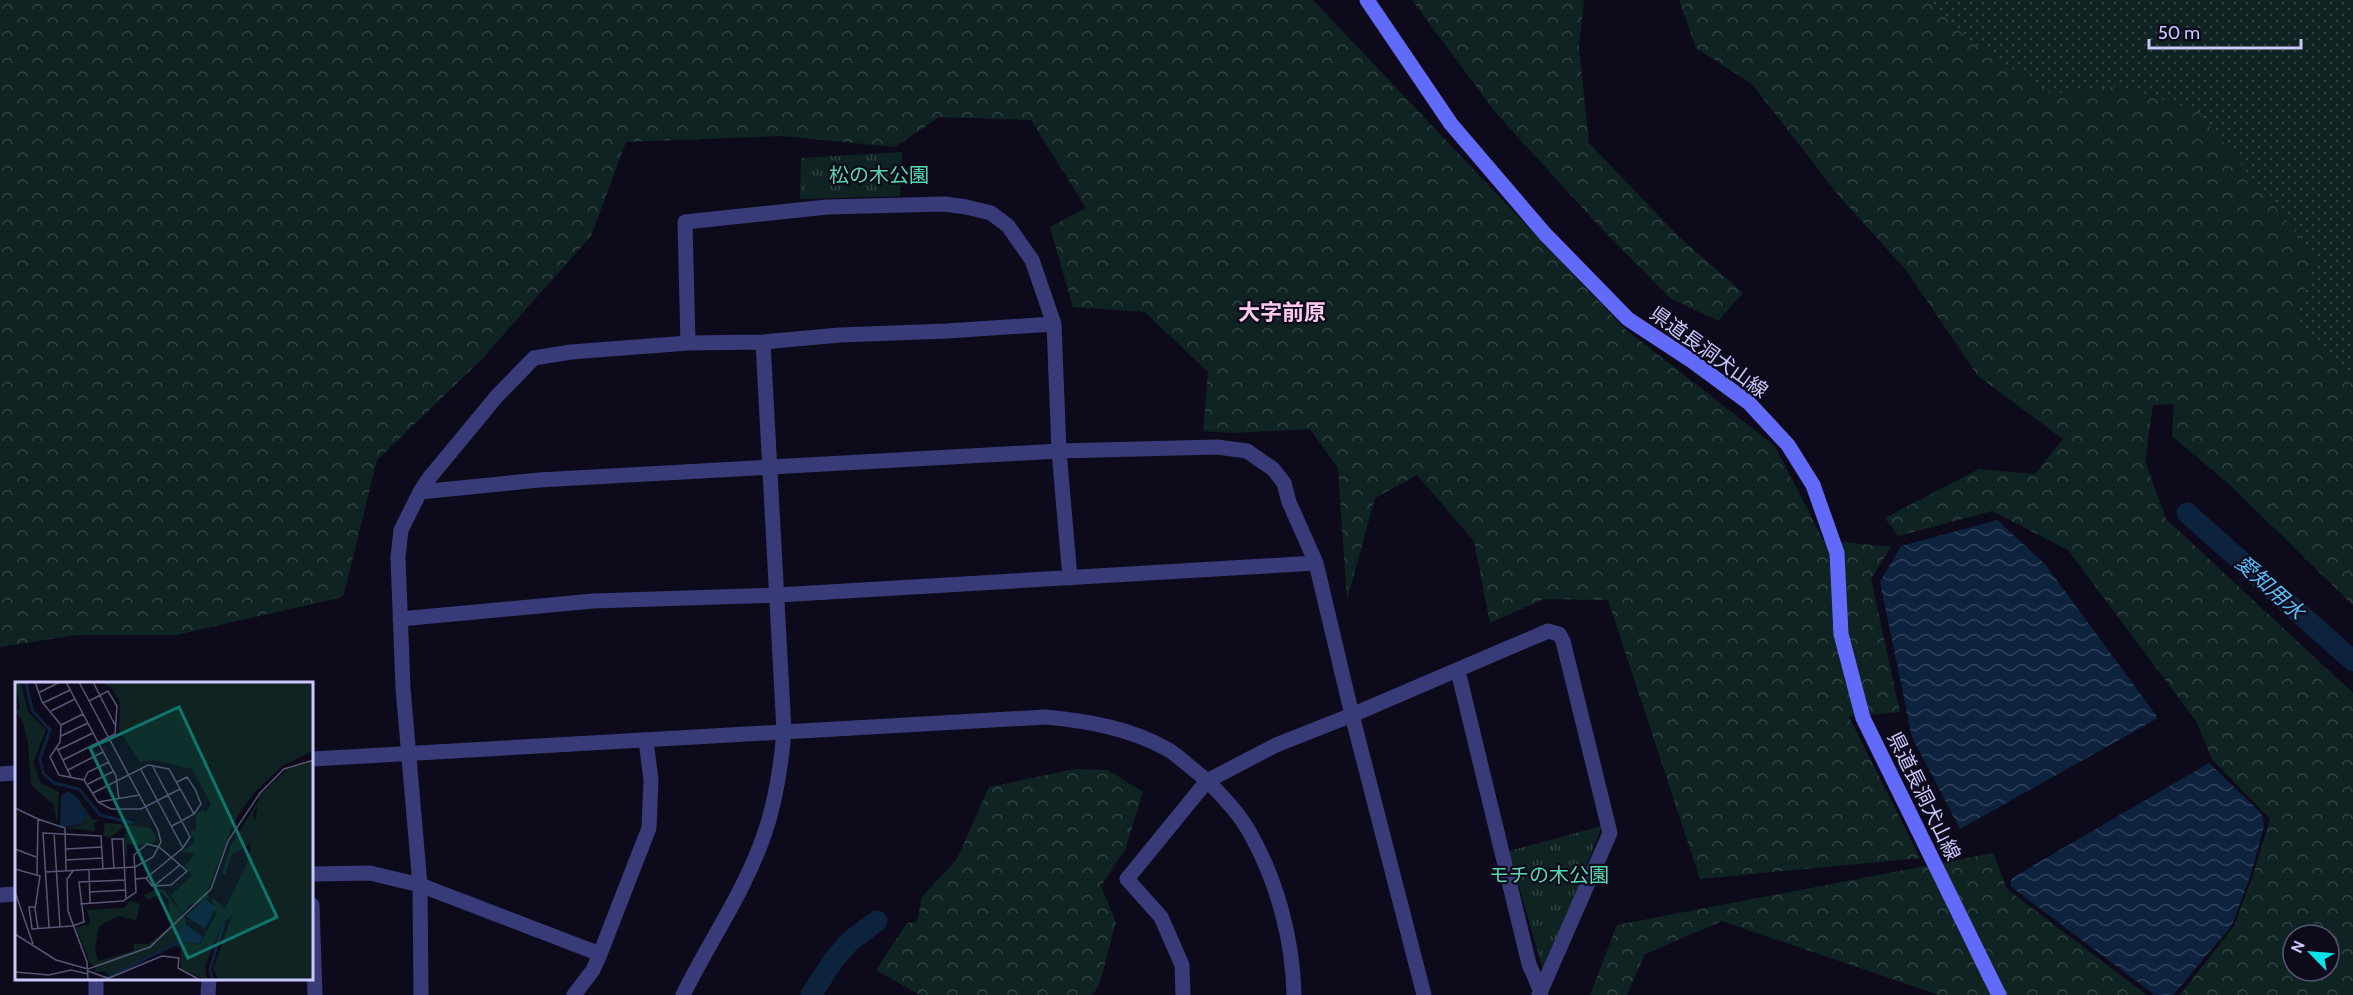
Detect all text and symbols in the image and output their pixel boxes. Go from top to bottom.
scale bar [2149,12,2300,50]
text: 50 m [2158,22,2200,44]
park label: 松の木公園 [829,163,929,187]
district label: 大字前原 [1238,299,1326,326]
street label: 県道長洞犬山線 [1645,301,1773,403]
water label: 愛知用水 [2230,550,2311,626]
inset map [15,682,314,980]
street label: 県道長洞犬山線 [1883,728,1965,864]
park label: モチの木公園 [1489,863,1609,887]
north arrow [2281,923,2341,983]
text: N [2287,938,2309,956]

